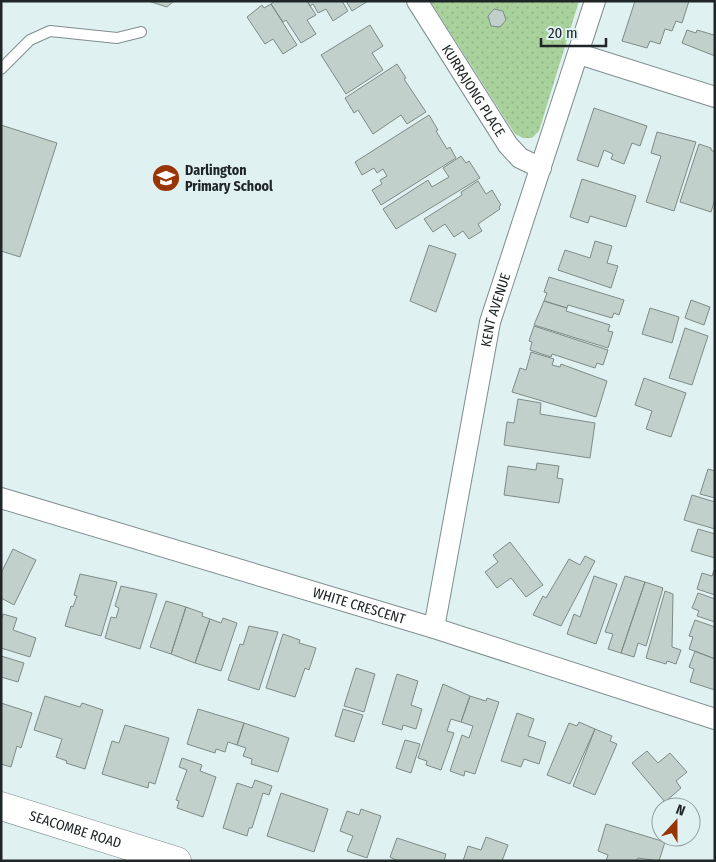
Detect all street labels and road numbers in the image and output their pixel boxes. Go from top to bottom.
street label: KURRAJONG PLACE [438,42,509,140]
street label: KENT AVENUE [477,270,514,348]
street label: WHITE CRESCENT [311,584,408,628]
street label: SEACOMBE ROAD [27,807,124,852]

